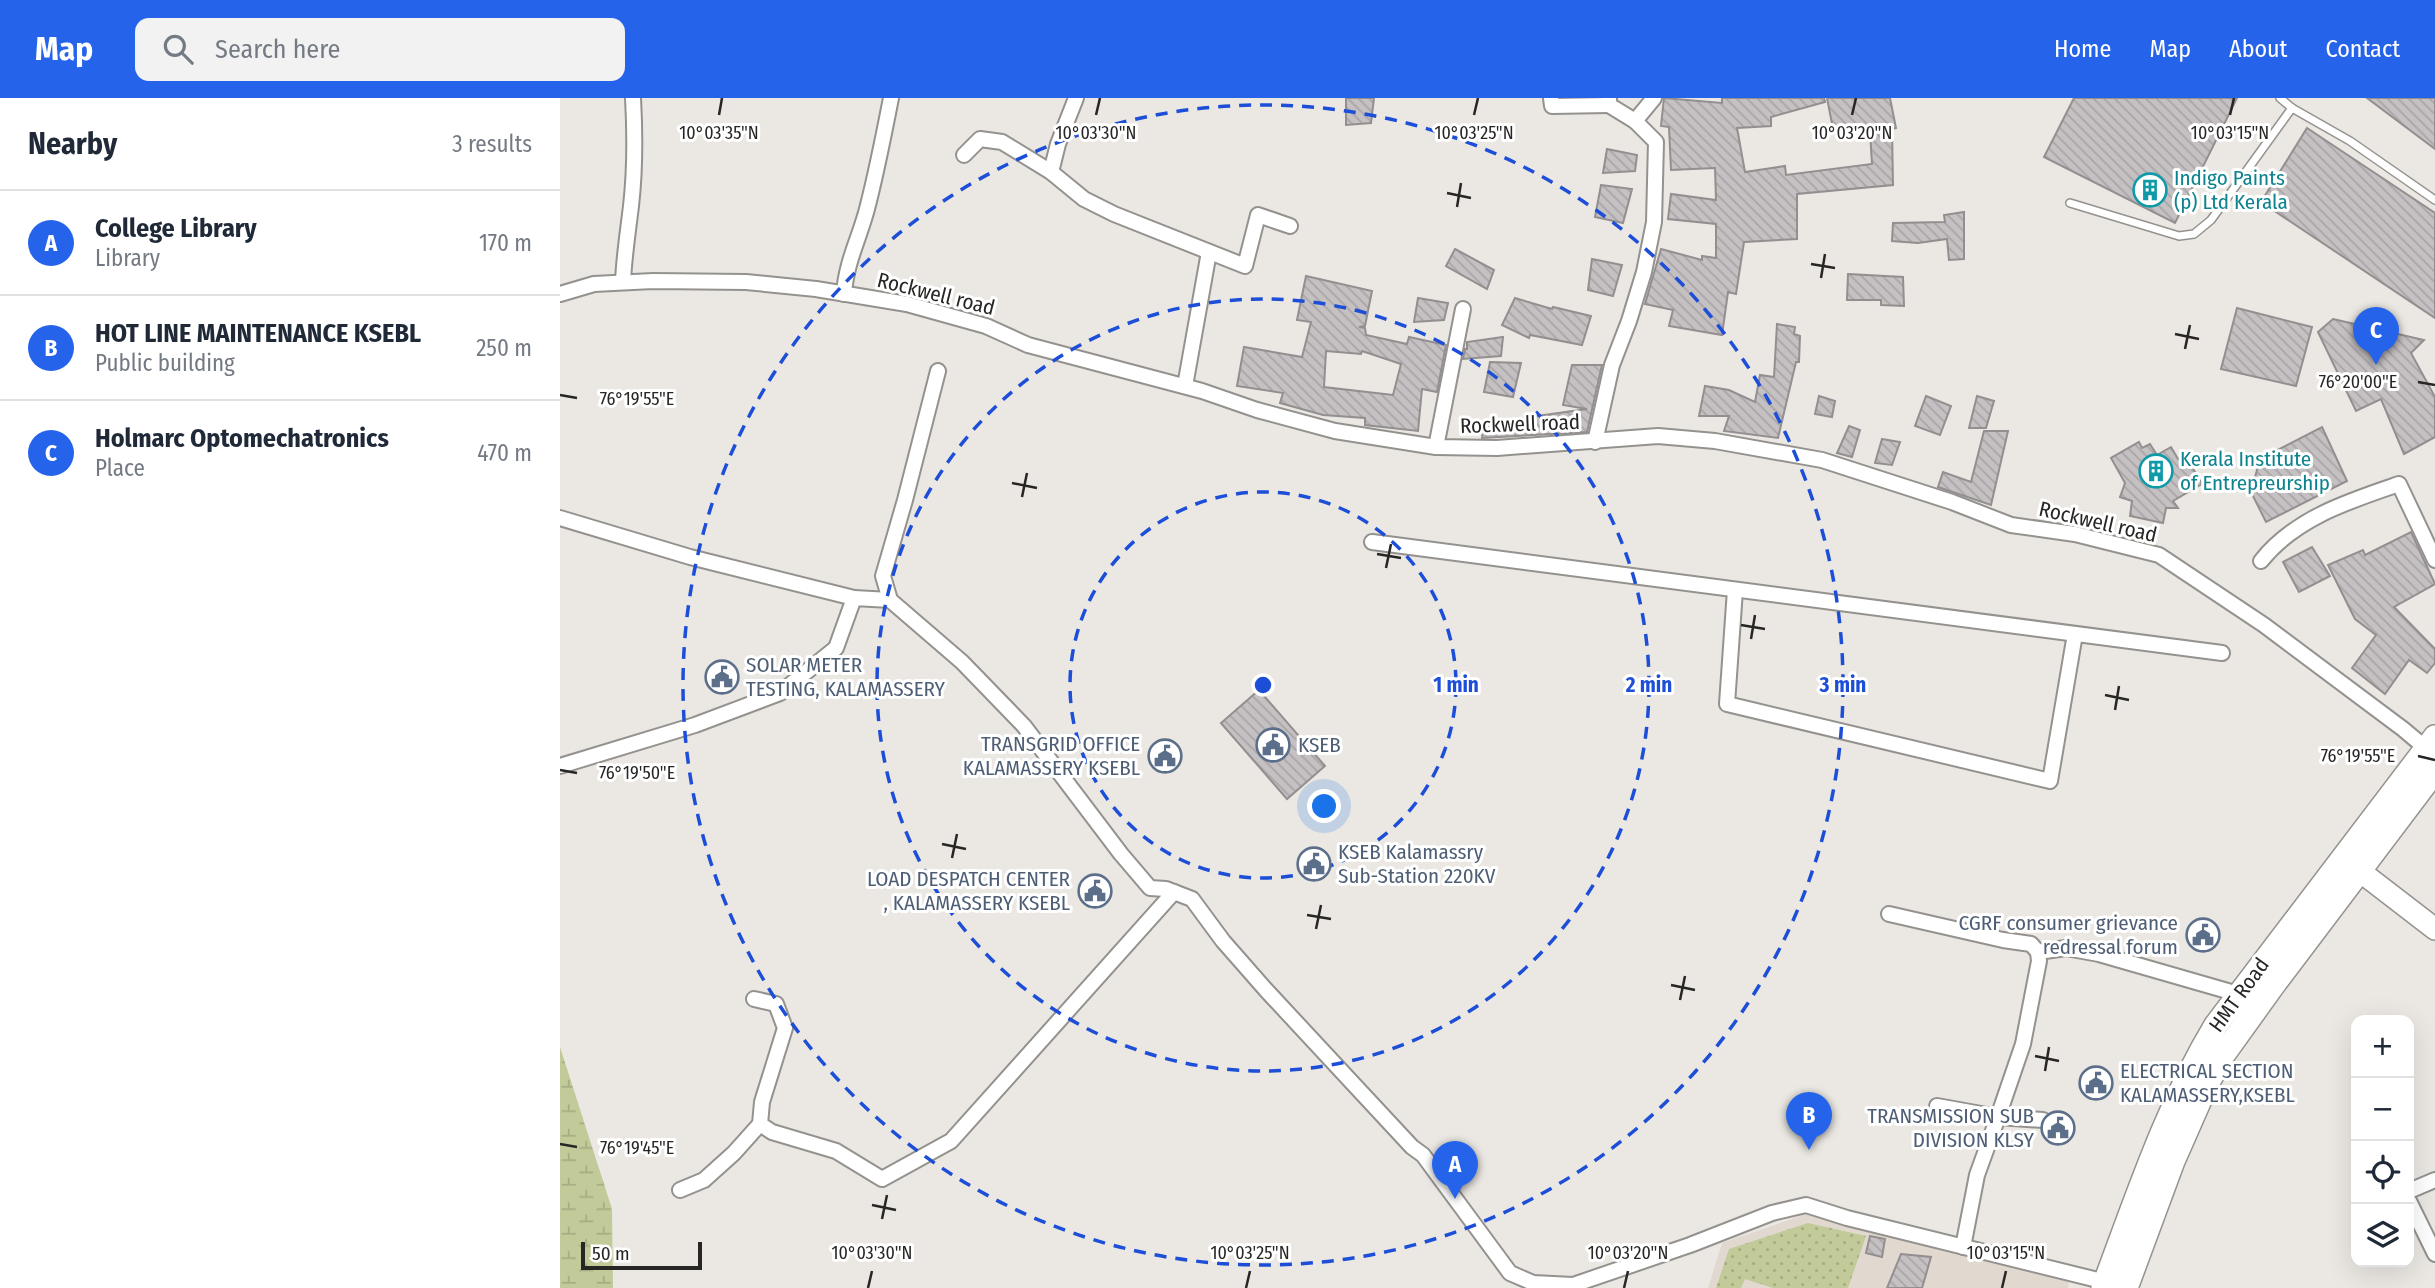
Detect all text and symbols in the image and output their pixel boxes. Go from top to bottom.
search box [135,18,625,81]
text: Map [35,29,93,69]
icon: search [159,30,197,68]
text: Search here [215,34,340,65]
text: Home [2054,35,2111,63]
text: Map [2149,35,2191,63]
text: About [2229,35,2287,63]
text: Contact [2325,35,2400,63]
text: 10°03'35"N [679,122,759,144]
text: 10°03'30"N [1056,122,1136,144]
text: 10°03'25"N [1434,122,1514,144]
text: 10°03'20"N [1812,122,1892,144]
text: 10°03'15"N [2191,122,2269,144]
text: Nearby [28,126,117,162]
text: 3 results [452,130,532,158]
place label: Indigo Paints (p) Ltd Kerala [2174,165,2288,215]
building icon: Indigo Paints (p) Ltd Kerala [2131,171,2169,209]
text: College Library [95,213,257,244]
text: A [45,229,57,257]
text: 170 m [479,229,532,257]
text: Library [95,244,160,272]
street label: Rockwell road [875,267,997,321]
pin: C [2353,307,2399,365]
text: HOT LINE MAINTENANCE KSEBL [95,318,421,349]
text: B [45,334,57,362]
text: 250 m [476,334,532,362]
text: Public building [95,349,235,377]
text: 76°20'00"E [2319,371,2397,393]
text: 76°19'55"E [600,388,674,410]
street label: Rockwell road [1459,409,1581,439]
text: Holmarc Optomechatronics [95,423,389,454]
text: C [45,439,57,467]
text: 470 m [477,439,532,467]
place label: Kerala Institute of Entrepreurship [2180,446,2330,496]
building icon: Kerala Institute of Entrepreurship [2137,452,2175,490]
text: Place [95,454,145,482]
street label: Rockwell road [2036,496,2160,548]
place label: SOLAR METER TESTING, KALAMASSERY [746,652,945,702]
public building icon: SOLAR METER TESTING, KALAMASSERY [703,658,741,696]
text: 1 min [1433,672,1479,698]
text: 2 min [1625,672,1672,698]
text: 3 min [1819,672,1866,698]
centre of rings [1251,673,1275,697]
public building icon: KSEB [1254,726,1292,764]
place label: TRANSGRID OFFICE KALAMASSERY KSEBL [963,731,1141,781]
place label: KSEB [1298,732,1341,758]
public building icon: TRANSGRID OFFICE KALAMASSERY KSEBL [1146,737,1184,775]
text: 76°19'55"E [2321,745,2395,767]
text: 76°19'50"E [599,762,675,784]
your location [1307,789,1341,823]
place label: KSEB Kalamassry Sub-Station 220KV [1338,839,1496,889]
public building icon: KSEB Kalamassry Sub-Station 220KV [1295,845,1333,883]
place label: LOAD DESPATCH CENTER , KALAMASSERY KSEBL [867,866,1071,916]
public building icon: LOAD DESPATCH CENTER , KALAMASSERY KSEBL [1076,872,1114,910]
place label: CGRF consumer grievance redressal forum [1959,910,2178,960]
public building icon: CGRF consumer grievance redressal forum [2184,916,2222,954]
street label: HMT Road [2203,953,2275,1037]
map controls [2351,1015,2414,1267]
button: + [2351,1015,2414,1078]
place label: ELECTRICAL SECTION KALAMASSERY,KSEBL [2120,1058,2295,1108]
public building icon: ELECTRICAL SECTION KALAMASSERY,KSEBL [2077,1064,2115,1102]
button: − [2351,1078,2414,1141]
pin: B [1786,1092,1832,1150]
place label: TRANSMISSION SUB DIVISION KLSY [1867,1103,2035,1153]
public building icon: TRANSMISSION SUB DIVISION KLSY [2039,1109,2077,1147]
text: 76°19'45"E [600,1137,674,1159]
pin: A [1432,1141,1478,1199]
button: locate [2351,1141,2414,1204]
button: layers [2351,1204,2414,1267]
scale bar [581,1239,702,1271]
text: 50 m [592,1242,630,1265]
text: 10°03'30"N [832,1242,912,1264]
text: 10°03'25"N [1210,1242,1290,1264]
text: 10°03'20"N [1588,1242,1668,1264]
text: 10°03'15"N [1967,1242,2045,1264]

